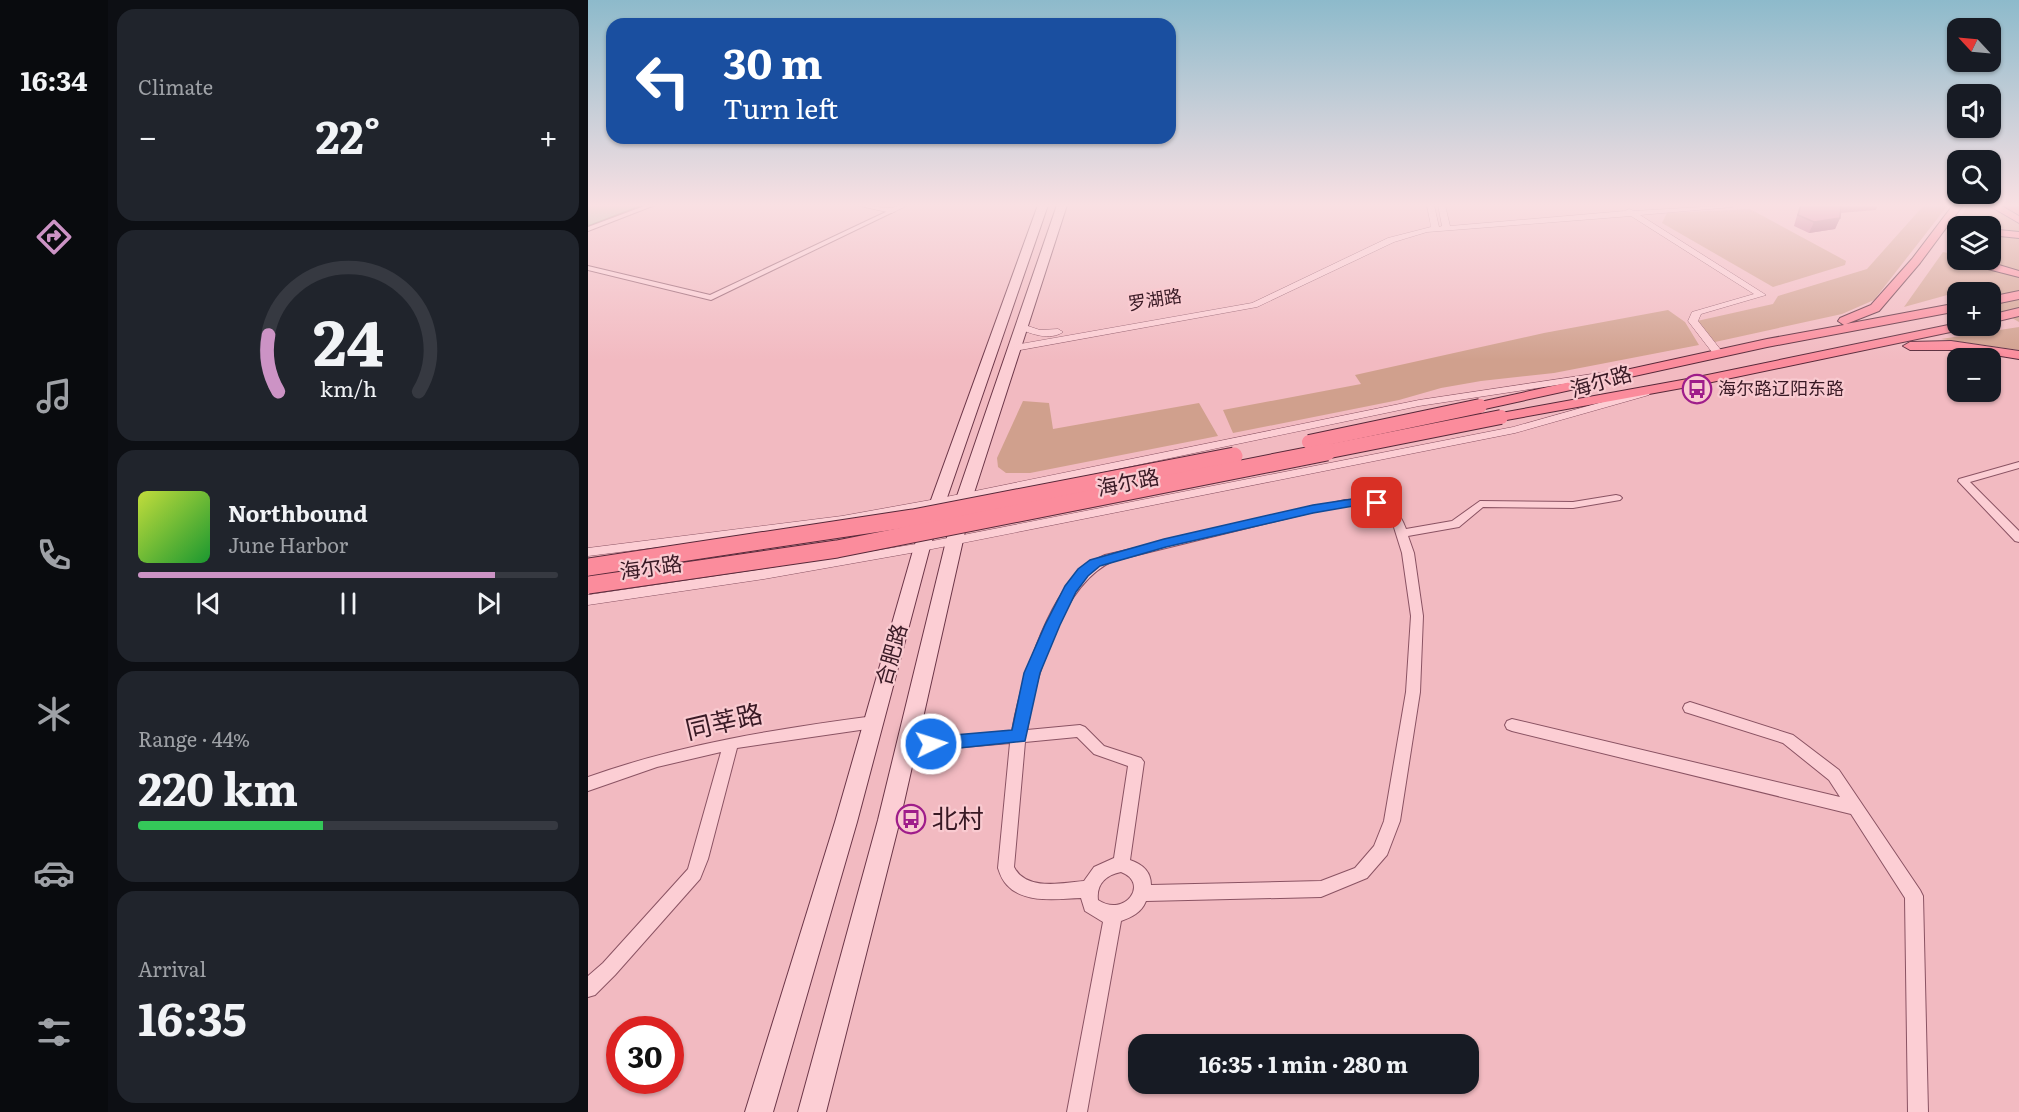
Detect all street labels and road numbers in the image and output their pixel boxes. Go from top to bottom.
street label: 罗湖路 [1126,281,1184,316]
street label: 海尔路 [1566,356,1635,403]
street label: 海尔路 [1094,459,1161,502]
street label: 海尔路 [617,546,684,585]
street label: 合肥路 [866,620,913,689]
street label: 同莘路 [681,692,766,747]

